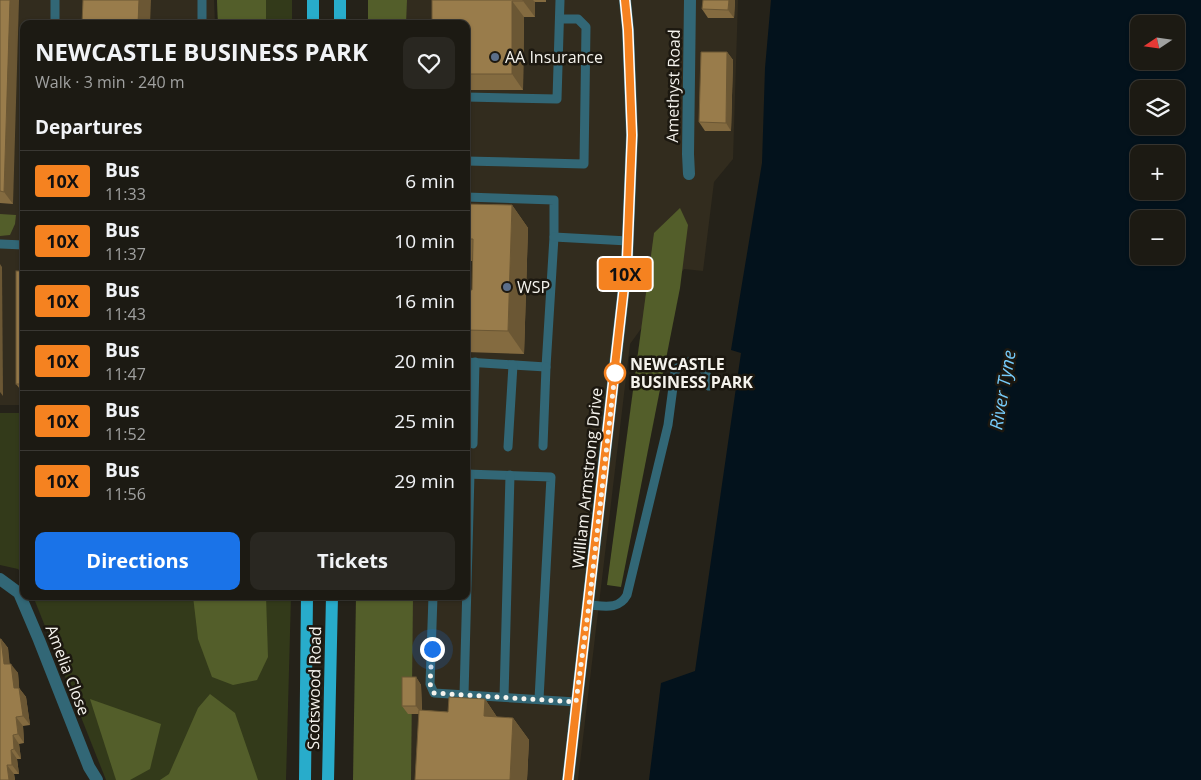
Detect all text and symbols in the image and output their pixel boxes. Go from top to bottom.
north arrow [1130,15,1185,70]
map controls [1130,15,1185,265]
street label: Amethyst Road [661,29,685,143]
text: NEWCASTLE BUSINESS PARK [35,35,368,68]
button: heart [403,37,455,89]
place label: AA Insurance [505,46,603,68]
marker: AA Insurance [489,51,501,63]
text: Walk · 3 min · 240 m [35,71,185,93]
button: layers [1130,80,1185,135]
text: Departures [35,114,142,140]
button: + [1130,145,1185,200]
text: Bus [105,157,140,183]
text: 6 min [405,168,455,194]
text: 10X [46,169,79,193]
text: 11:33 [105,183,146,205]
button: − [1130,210,1185,265]
text: Bus [105,217,140,243]
text: 10 min [394,228,455,254]
text: 10X [46,229,79,253]
text: 11:37 [105,243,146,265]
line badge: 10X [596,258,654,290]
text: 10X [609,262,641,286]
place label: WSP [517,276,550,298]
text: Bus [105,277,140,303]
marker: WSP [501,281,513,293]
text: 16 min [394,288,455,314]
text: 10X [46,289,79,313]
text: 11:43 [105,303,146,325]
text: Bus [105,337,140,363]
text: 20 min [394,348,455,374]
water label: River Tyne [983,348,1021,432]
text: 10X [46,349,79,373]
place label: NEWCASTLE BUSINESS PARK [630,353,753,393]
marker: NEWCASTLE BUSINESS PARK [604,362,626,384]
text: 11:47 [105,363,146,385]
street label: William Armstrong Drive [567,387,607,569]
text: Bus [105,397,140,423]
text: 25 min [394,408,455,434]
text: 10X [46,409,79,433]
text: 11:52 [105,423,146,445]
text: Bus [105,457,140,483]
text: 29 min [394,468,455,494]
text: 10X [46,469,79,493]
text: 11:56 [105,483,146,505]
button: Directions [35,532,240,590]
button: Tickets [250,532,455,590]
street label: Amelia Close [41,622,95,718]
street label: Scotswood Road [302,626,326,750]
your location [420,637,445,662]

